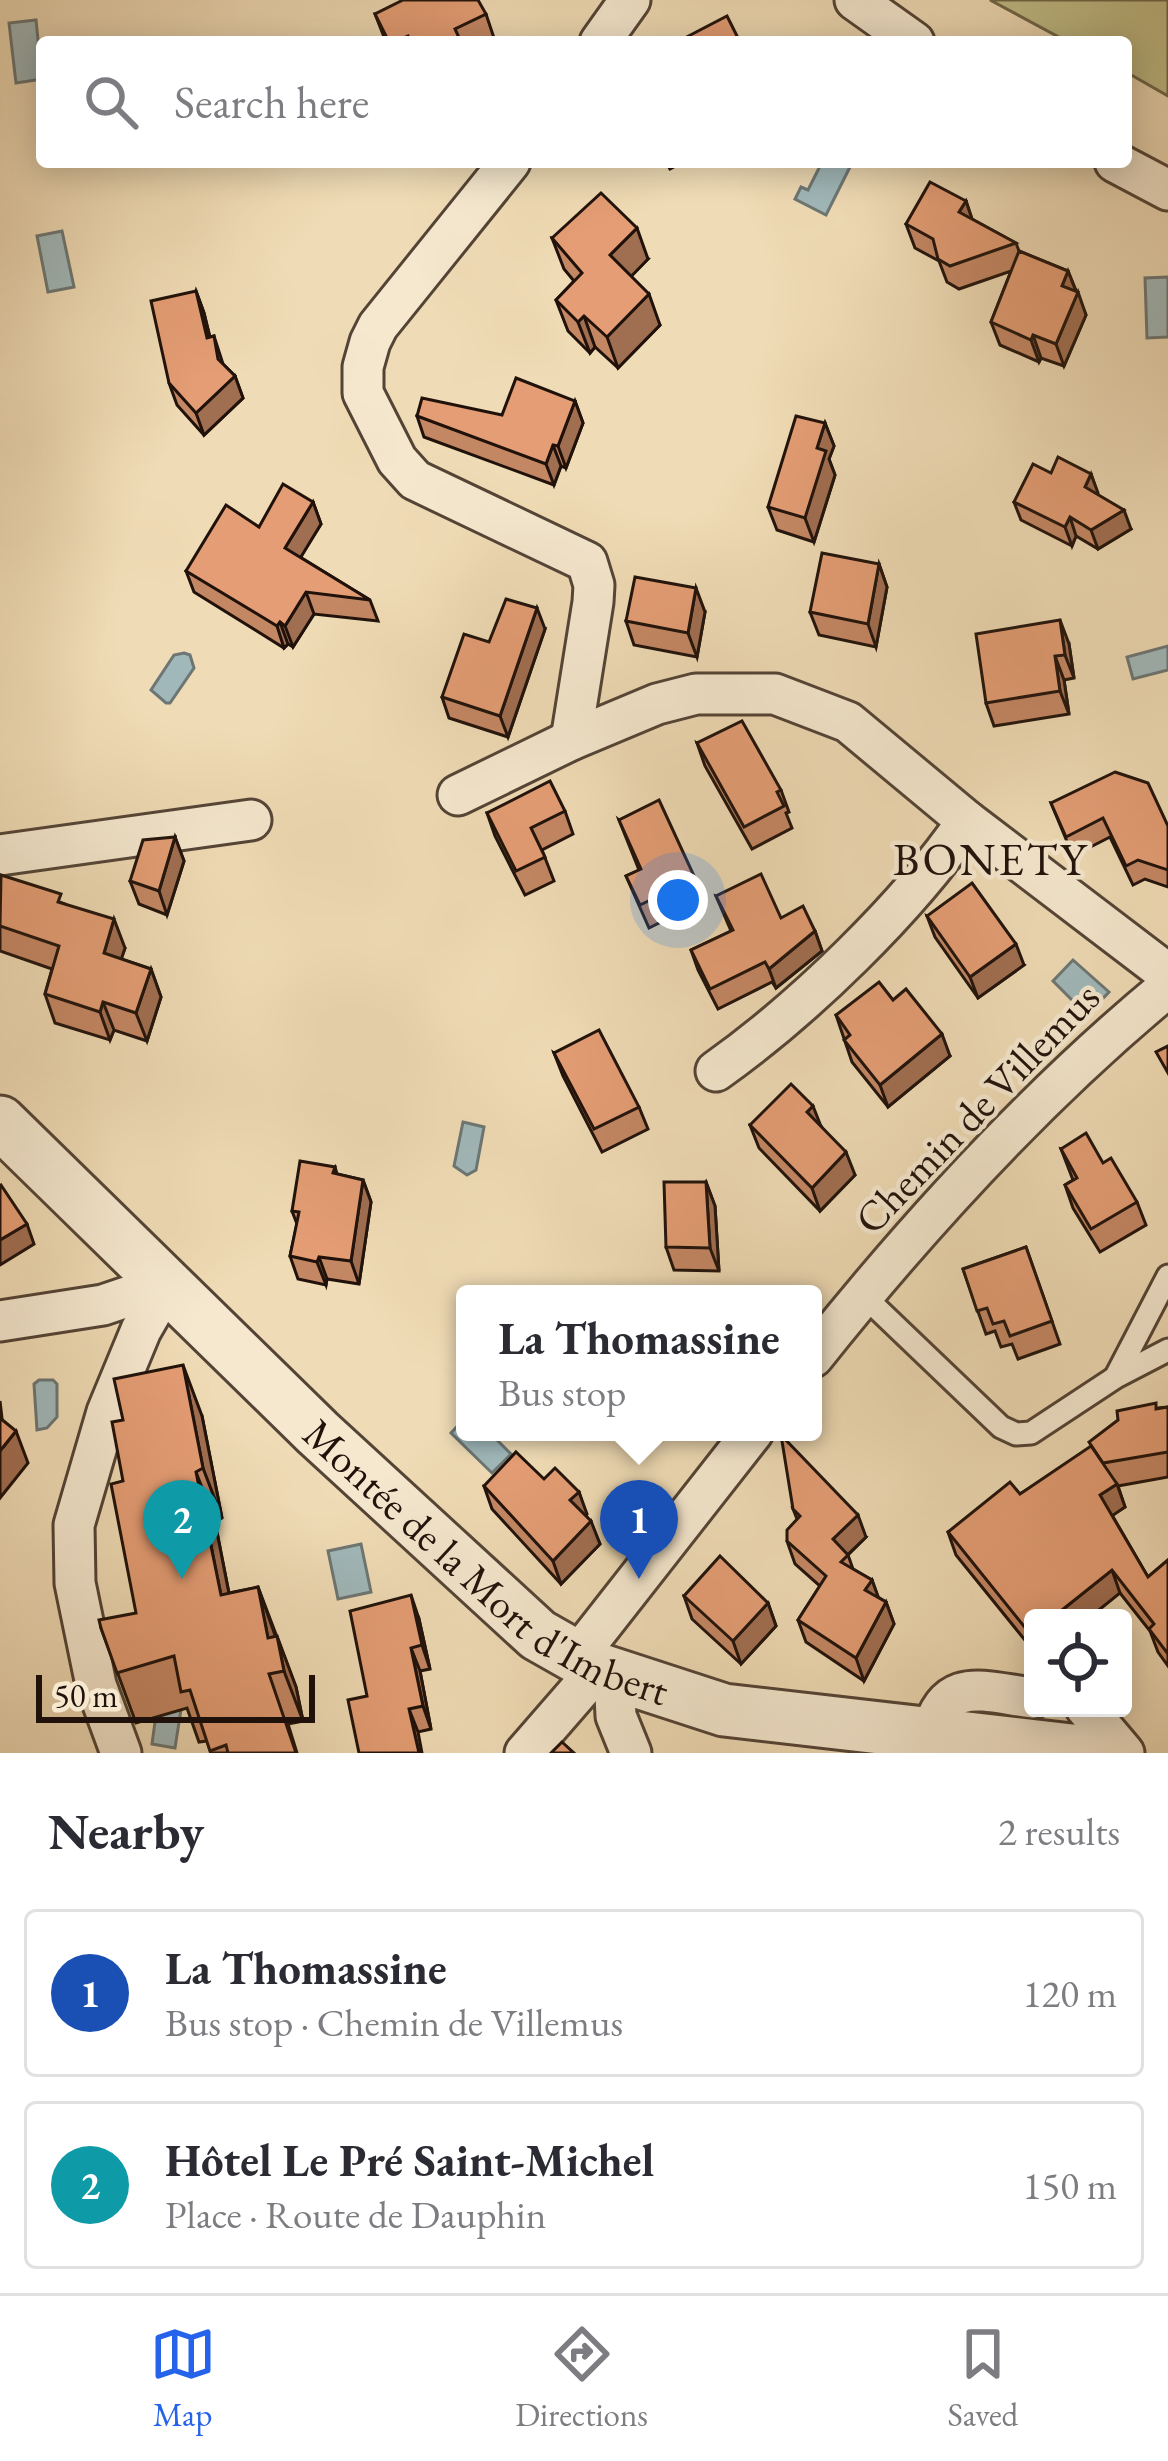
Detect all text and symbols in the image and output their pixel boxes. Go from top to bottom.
search box [36,36,1132,168]
icon: search [78,69,144,135]
text: Search here [174,73,369,131]
district label: BONETY [893,830,1089,888]
your location [648,870,708,930]
street label: Chemin de Villemus [843,970,1111,1246]
popup [456,1285,822,1441]
text: La Thomassine [498,1309,780,1367]
text: Bus stop [498,1367,626,1418]
street label: Montée de la Mort d'Imbert [292,1406,676,1718]
pin: 2 [143,1480,221,1579]
pin: 1 [600,1480,678,1579]
map controls [1024,1609,1132,1717]
button: locate [1024,1609,1132,1717]
scale bar [36,1669,315,1722]
text: 50 m [54,1674,118,1717]
text: Nearby [48,1798,204,1864]
text: 2 results [998,1806,1120,1857]
text: La Thomassine [165,1939,447,1997]
text: 1 [80,1968,100,2019]
text: 120 m [1023,1968,1117,2019]
text: Bus stop · Chemin de Villemus [165,1997,623,2048]
text: Hôtel Le Pré Saint-Michel [165,2131,654,2189]
text: 2 [80,2160,100,2211]
text: 150 m [1023,2160,1117,2211]
text: Place · Route de Dauphin [165,2189,546,2240]
tab: Map [150,2321,216,2436]
tab: Directions [515,2321,648,2436]
tab: Saved [948,2321,1018,2436]

